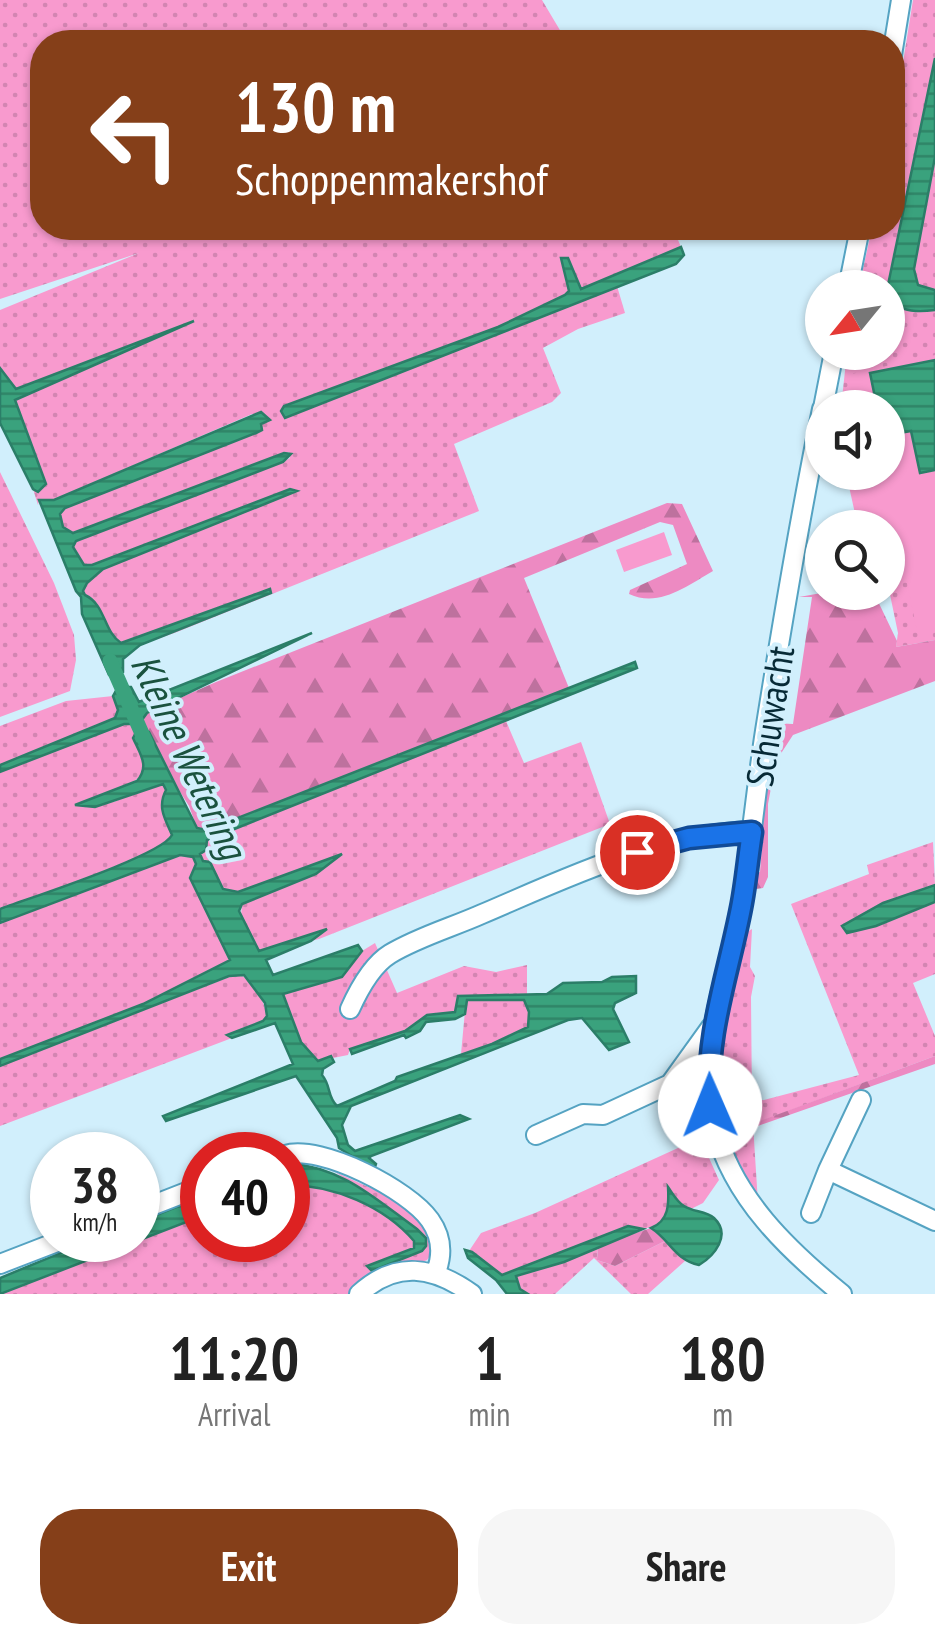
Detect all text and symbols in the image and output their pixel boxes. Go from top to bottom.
text: 130 m [235,61,396,151]
icon: left [70,70,200,200]
text: Schoppenmakershof [235,149,548,207]
north arrow [805,270,905,370]
map controls [805,270,905,610]
button: sound [805,390,905,490]
button: search [805,510,905,610]
street label: Schuwacht [734,642,804,790]
water label: Kleine Wetering [120,645,261,869]
pin [595,810,680,895]
icon: arrive [610,825,665,880]
position arrow [658,1054,762,1158]
speed limit sign: 40 [180,1132,310,1262]
text: 38 [71,1152,119,1217]
text: km/h [73,1206,117,1238]
text: 11:20 [169,1319,299,1397]
text: 1 [475,1319,504,1397]
text: 180 [680,1319,766,1397]
text: Arrival [198,1393,270,1435]
text: min [468,1393,510,1435]
text: m [712,1393,733,1435]
button: Exit [40,1509,458,1624]
button: Share [478,1509,895,1624]

